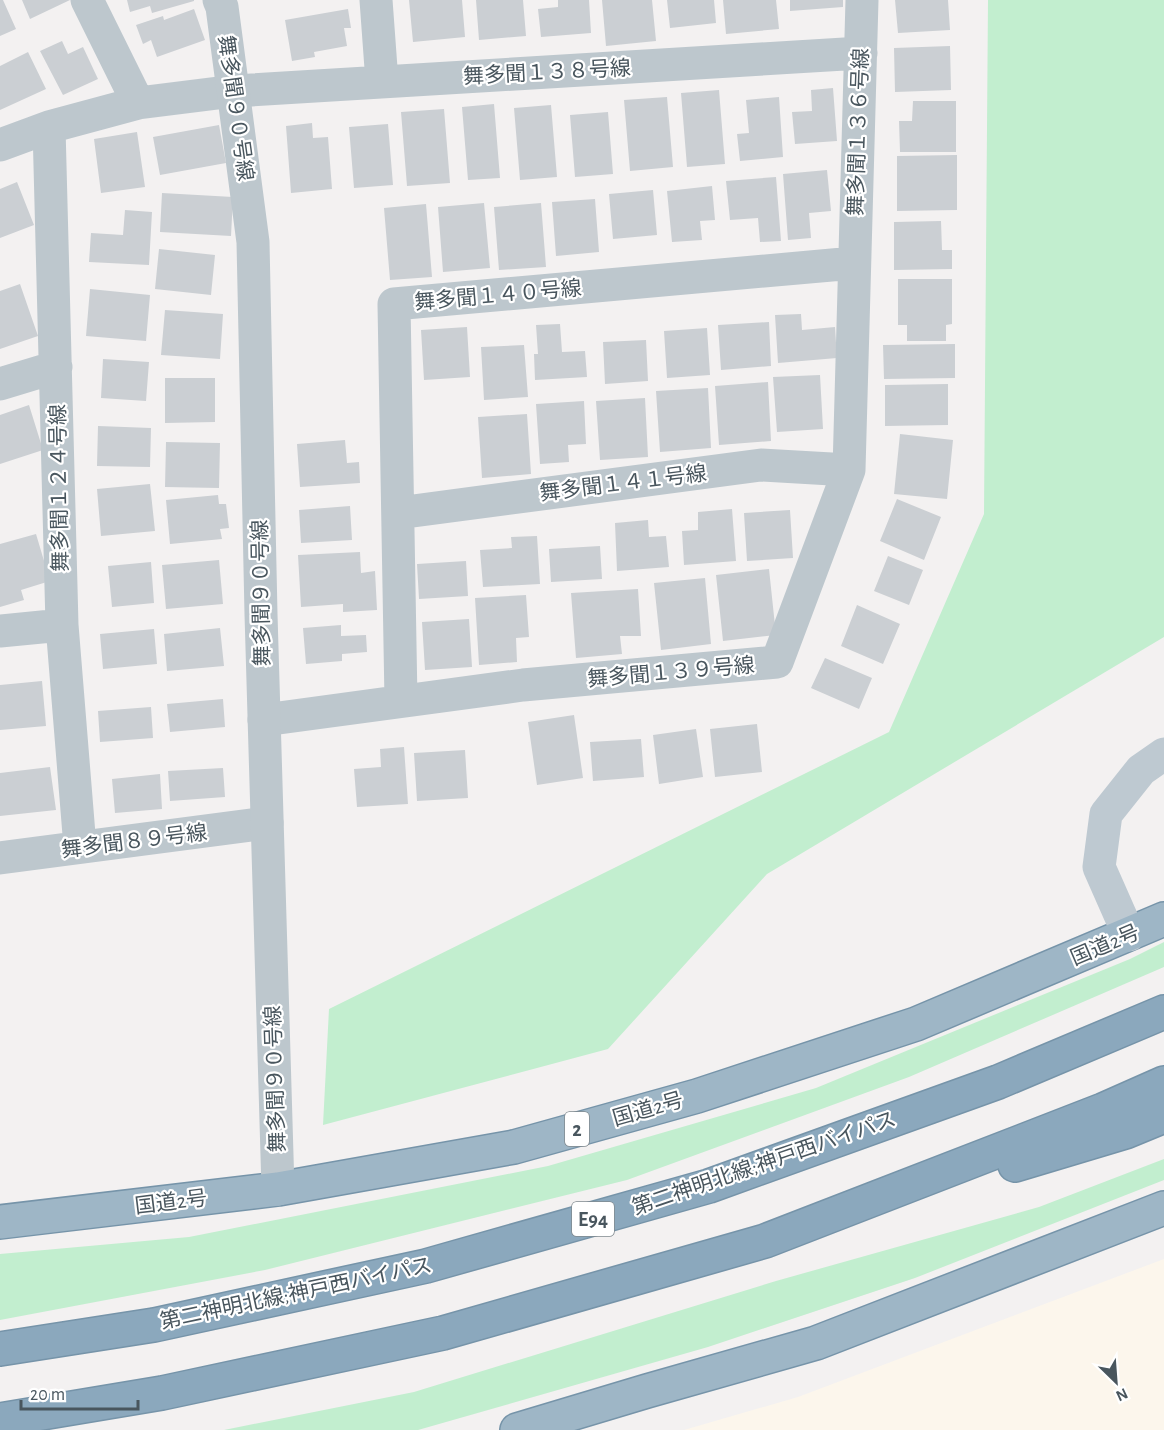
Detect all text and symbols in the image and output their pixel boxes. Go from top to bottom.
street label: 舞多聞９０号線 [215,34,257,182]
street label: 舞多聞１３６号線 [844,48,872,216]
street label: 舞多聞１３８号線 [463,57,631,87]
street label: 舞多聞１４０号線 [413,277,583,313]
street label: 舞多聞１２４号線 [47,404,71,572]
street label: 舞多聞１４１号線 [538,462,708,504]
street label: 舞多聞９０号線 [249,519,273,667]
street label: 舞多聞１３９号線 [586,654,756,690]
street label: 舞多聞８９号線 [60,821,208,861]
street label: 国道2号 [1067,921,1143,969]
street label: 舞多聞９０号線 [261,1005,289,1153]
street label: 国道2号 [610,1088,686,1130]
street label: 第二神明北線;神戸西バイパス [629,1107,899,1219]
road number: 2 [565,1112,589,1146]
street label: 国道2号 [134,1187,208,1217]
road number: E94 [572,1202,614,1236]
street label: 第二神明北線;神戸西バイパス [158,1253,434,1333]
north arrow [1086,1352,1146,1412]
scale bar [21,1373,138,1411]
text: N [1113,1385,1130,1404]
text: 20 m [30,1386,65,1404]

